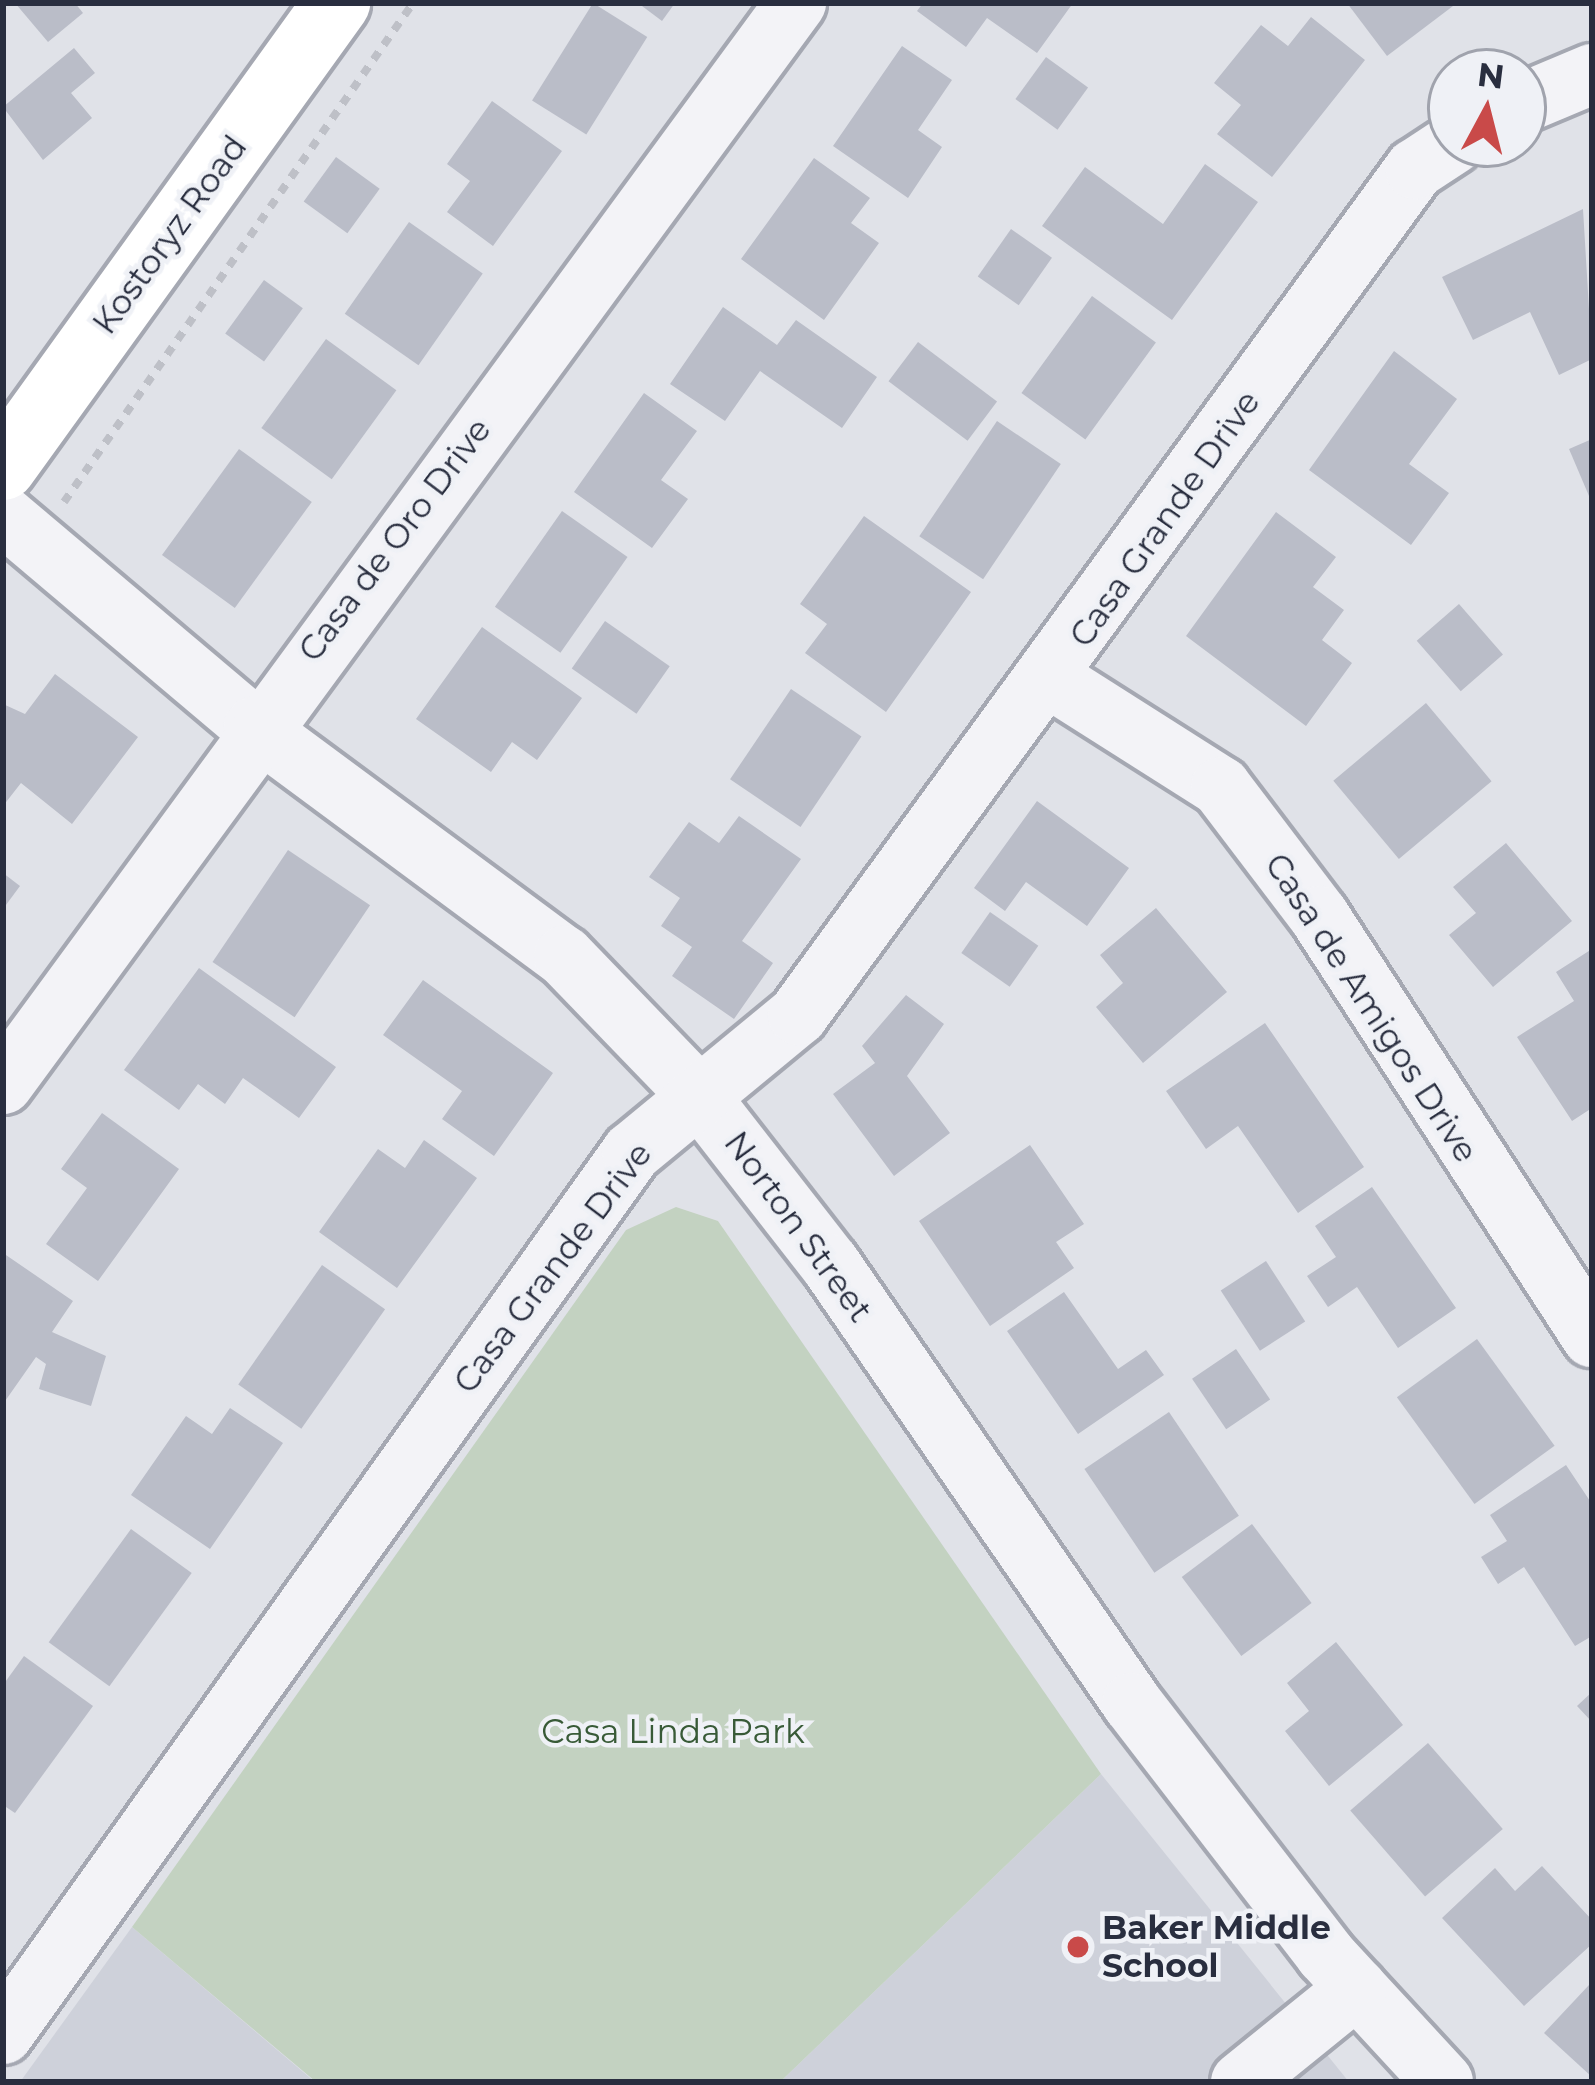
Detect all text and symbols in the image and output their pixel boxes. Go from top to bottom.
north arrow [1427,48,1547,168]
text: N [1475,54,1507,97]
street label: Kostoryz Road [85,128,255,342]
street label: Casa Grande Drive [1062,383,1268,655]
street label: Casa de Oro Drive [291,411,499,669]
street label: Casa de Amigos Drive [1256,846,1486,1170]
street label: Norton Street [716,1124,880,1330]
street label: Casa Grande Drive [446,1135,660,1401]
park label: Casa Linda Park [541,1712,805,1752]
place label: Baker Middle School [1102,1908,1331,1986]
marker: Baker Middle School [1065,1934,1091,1960]

